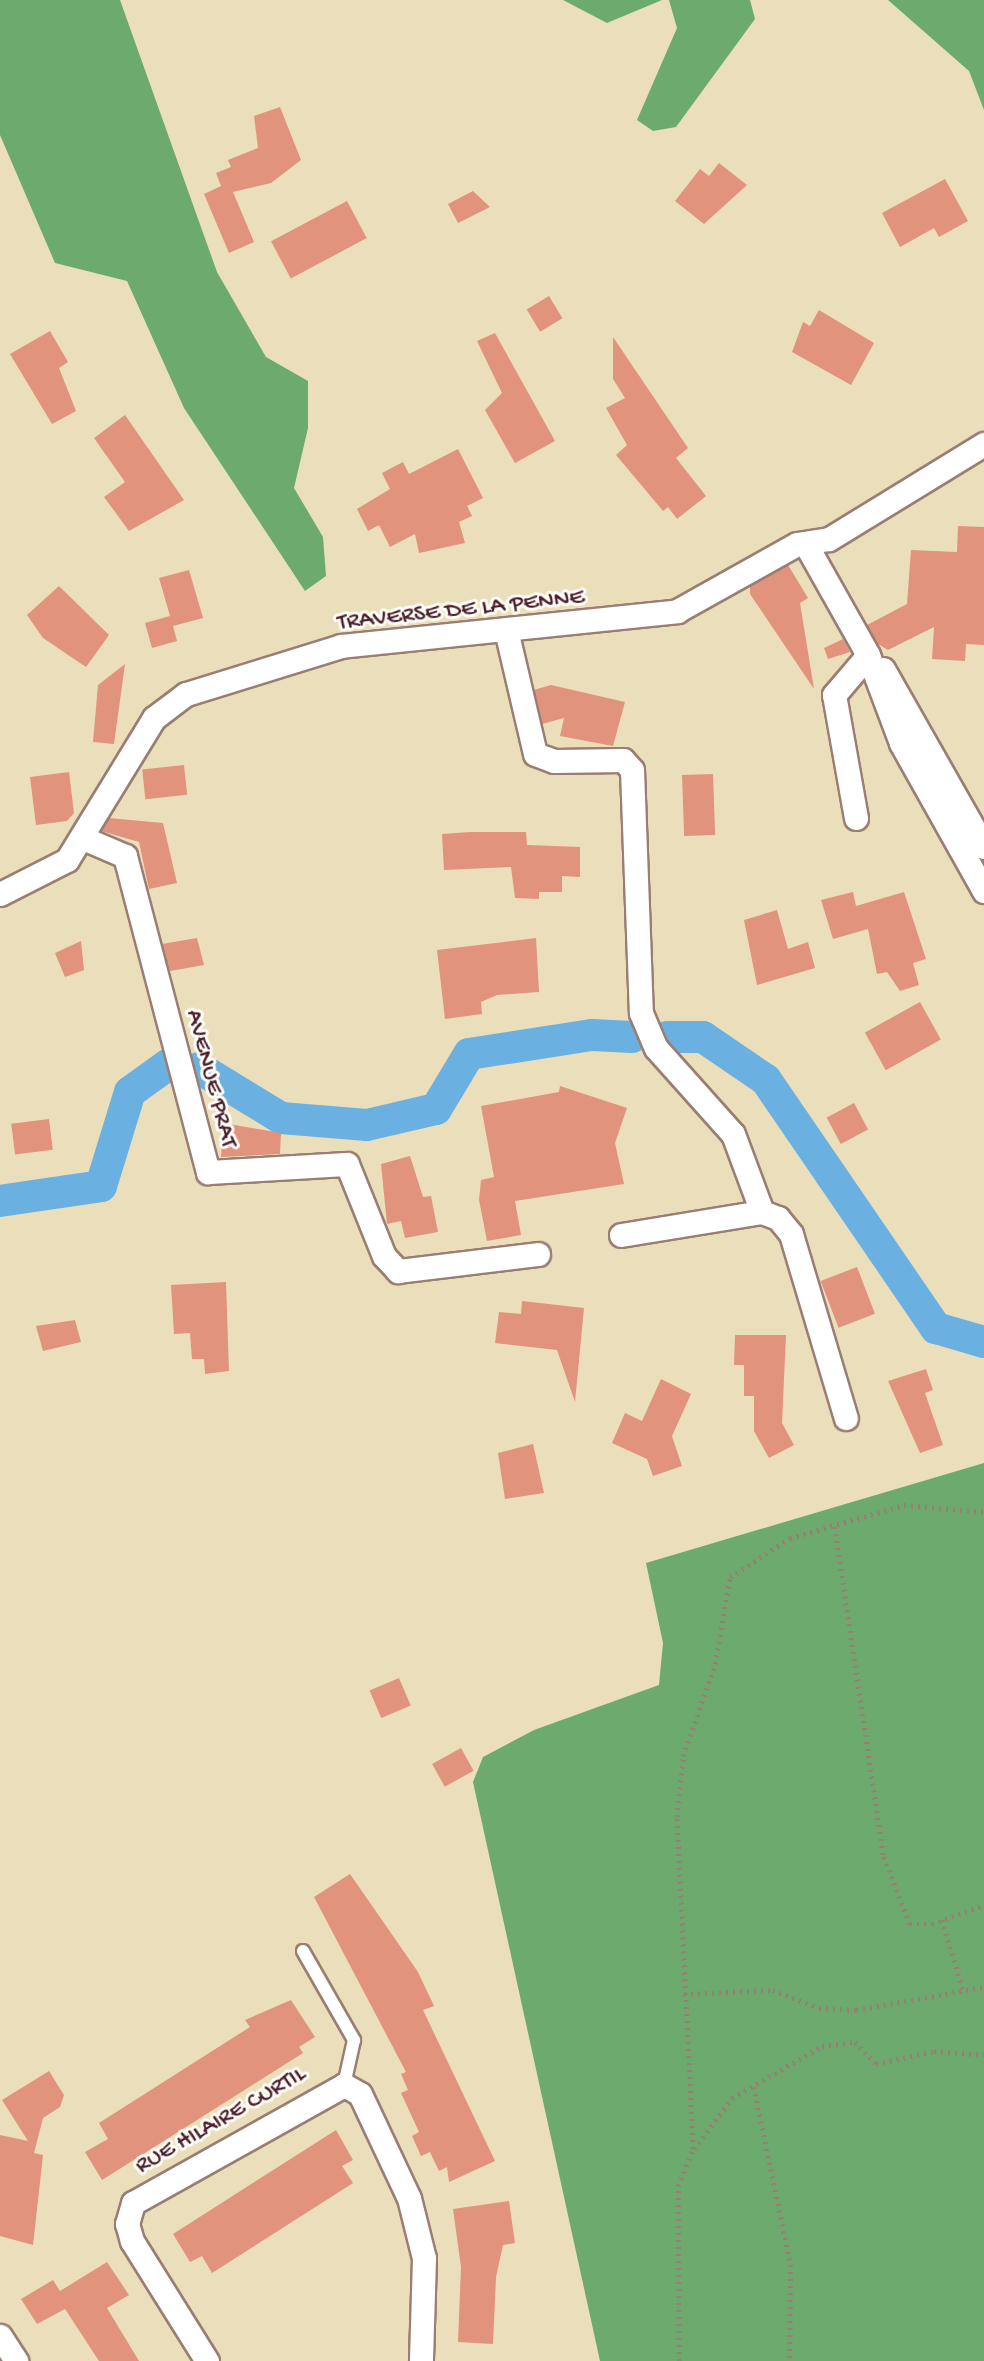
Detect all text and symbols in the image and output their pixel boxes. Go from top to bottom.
street label: TRAVERSE DE LA PENNE [336,584,586,638]
street label: AVENUE PRAT [178,1007,242,1151]
street label: RUE HILAIRE CURTIL [131,2061,311,2181]

